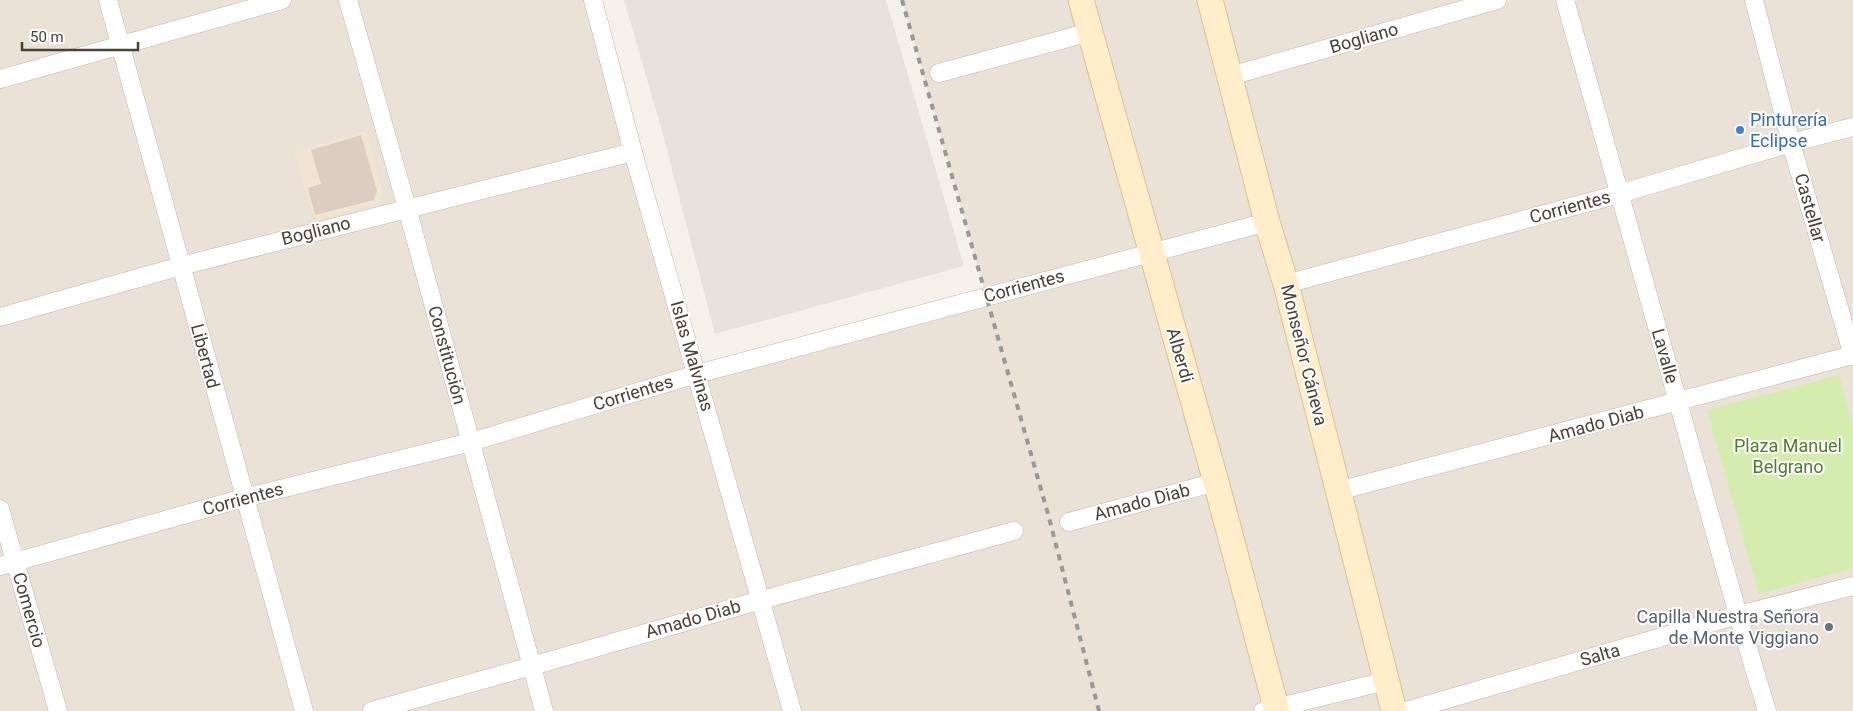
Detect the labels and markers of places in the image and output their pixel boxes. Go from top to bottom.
place label: Pinturería Eclipse [1750,109,1827,151]
marker: Pinturería Eclipse [1734,124,1746,136]
place label: Capilla Nuestra Señora de Monte Viggiano [1637,606,1819,648]
marker: Capilla Nuestra Señora de Monte Viggiano [1823,621,1835,633]

